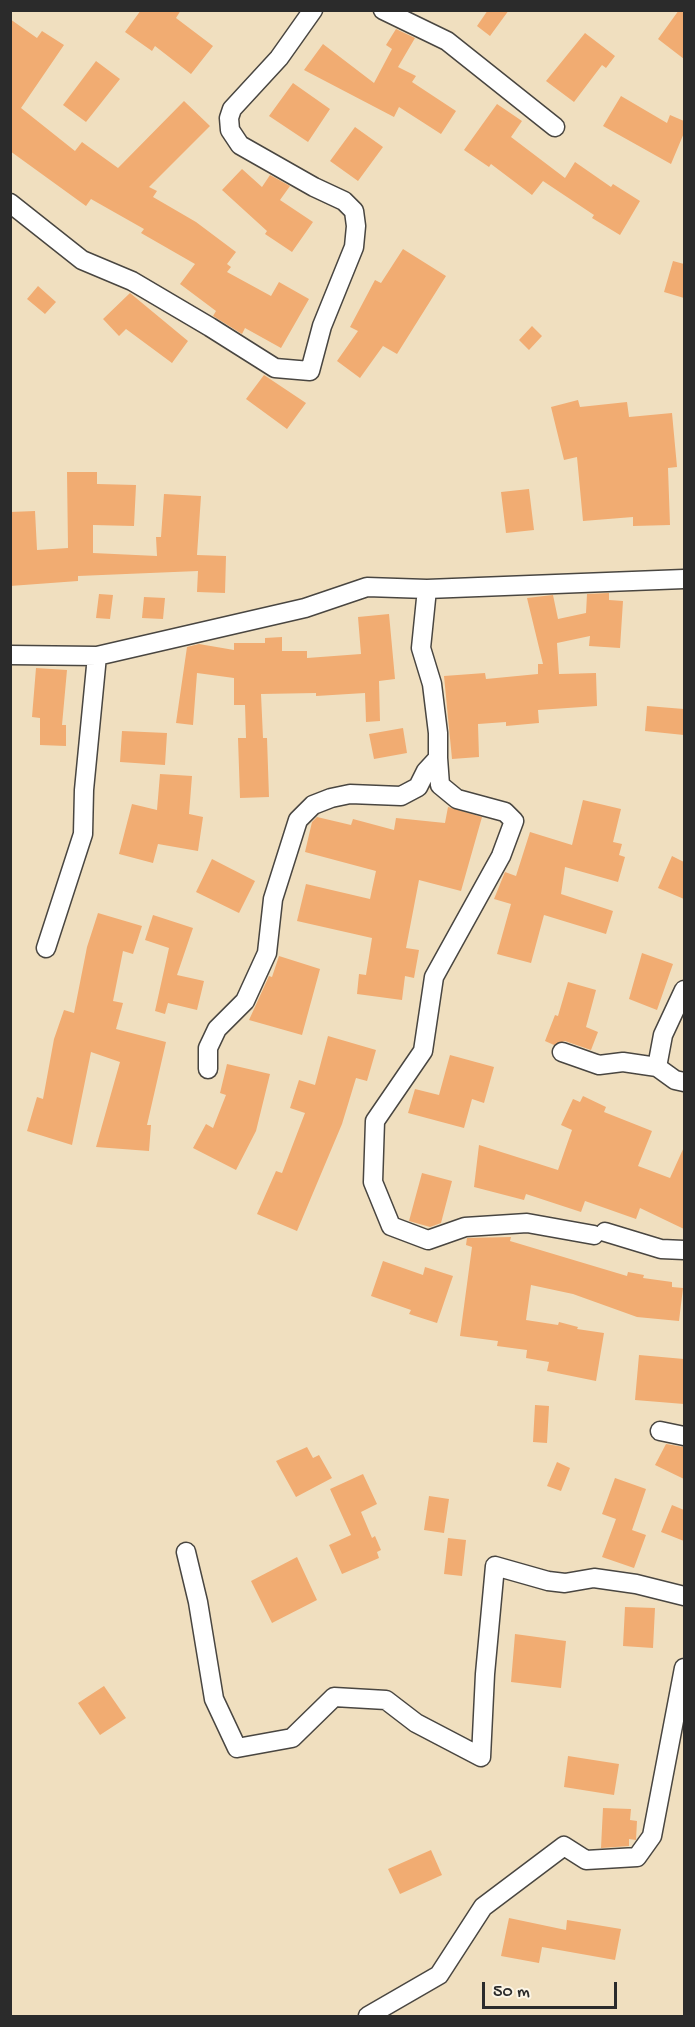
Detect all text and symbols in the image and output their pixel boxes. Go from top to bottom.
scale bar [485,1970,620,2008]
text: 50 m [493,1982,530,2003]

